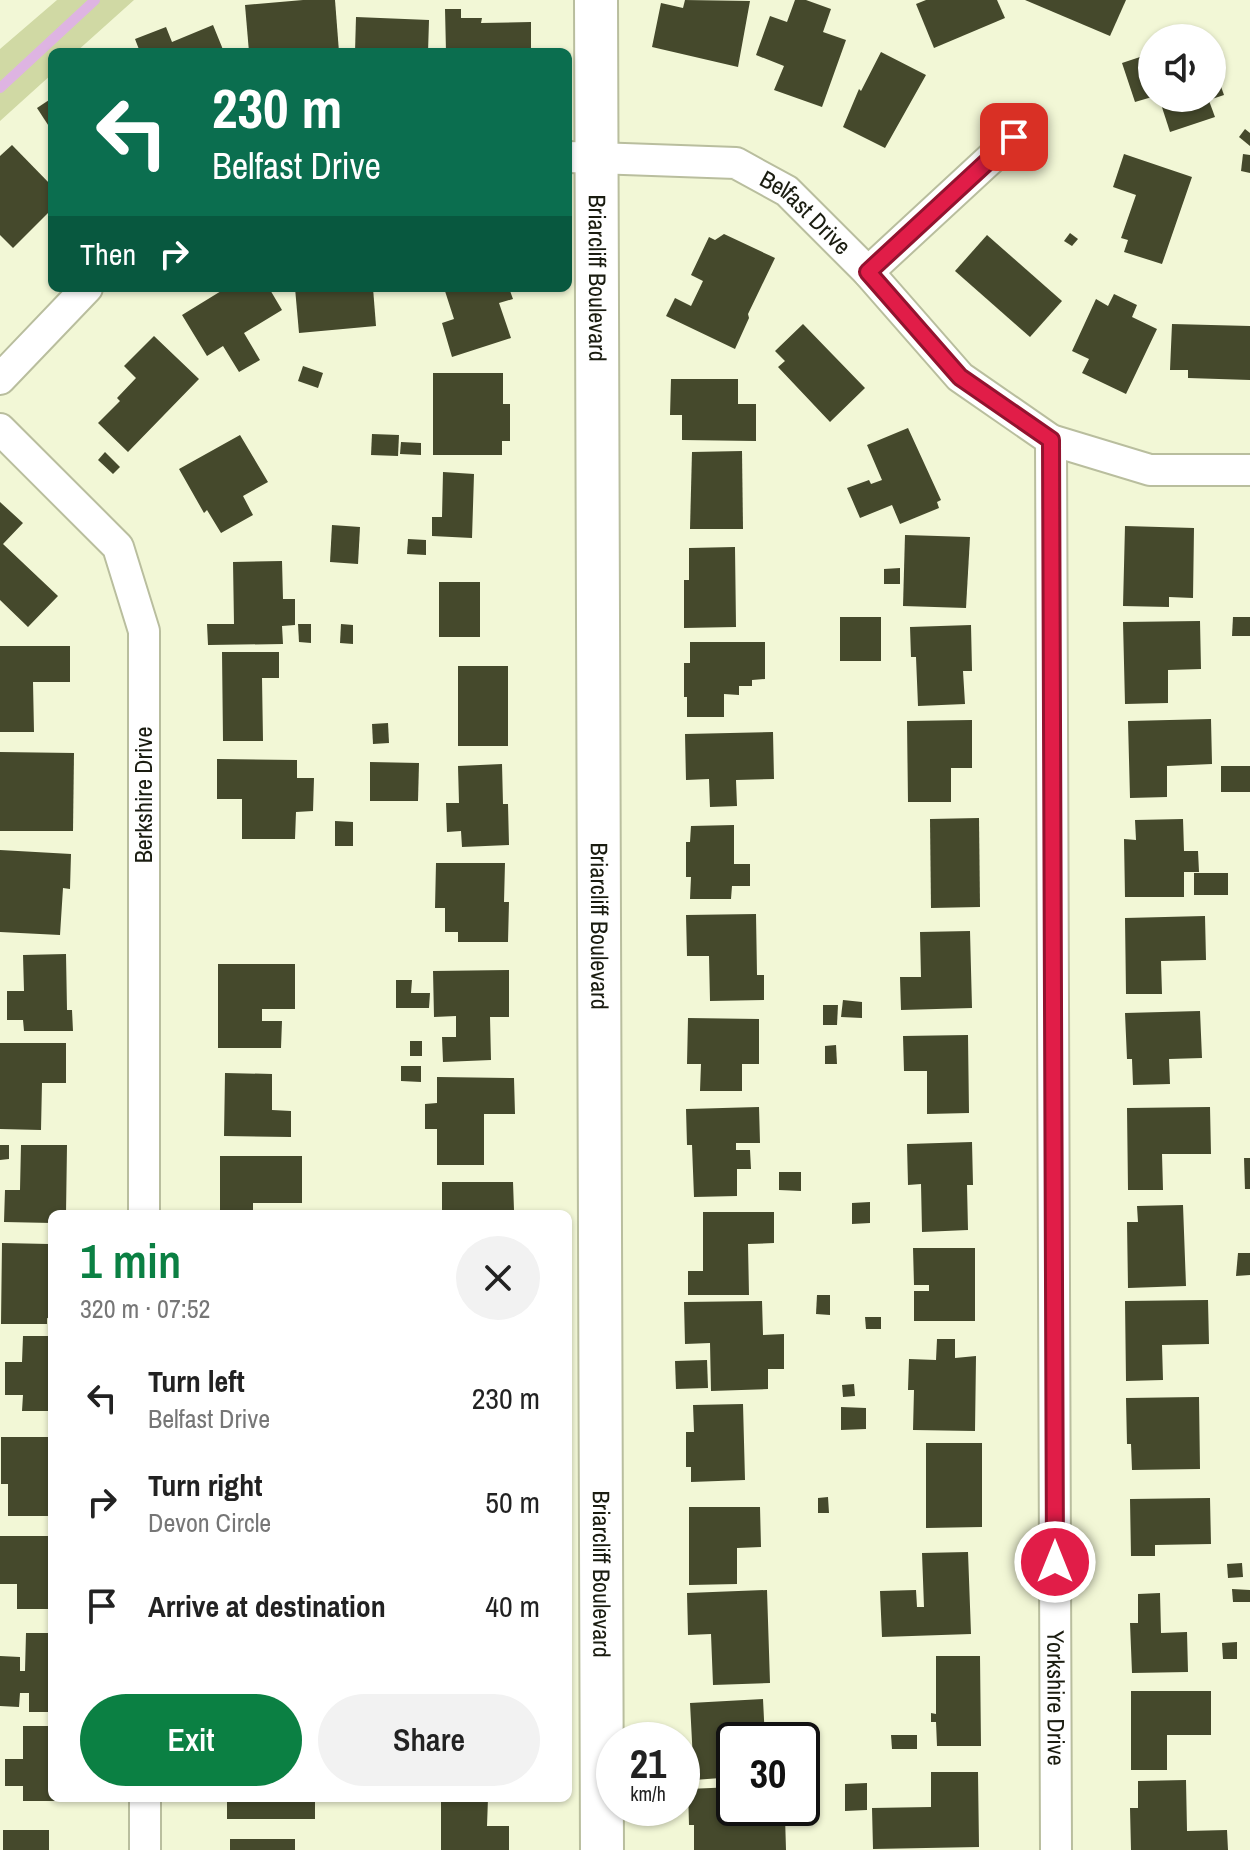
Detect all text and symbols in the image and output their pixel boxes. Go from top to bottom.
map controls [1138,24,1226,112]
button: sound [1138,24,1226,112]
text: 230 m [212,70,342,145]
icon: left [80,80,184,184]
pin [980,103,1048,171]
icon: arrive [992,115,1036,159]
text: Belfast Drive [212,142,381,190]
street label: Belfast Drive [755,162,858,261]
street label: Briarcliff Boulevard [582,194,614,362]
icon: right [152,232,196,276]
text: Then [80,234,136,274]
street label: Berkshire Drive [127,727,159,863]
street label: Briarcliff Boulevard [584,842,616,1010]
text: 1 min [80,1228,181,1293]
button: close [456,1236,540,1320]
text: 320 m · 07:52 [80,1291,210,1326]
text: Turn left [148,1361,245,1401]
icon: left [80,1376,124,1420]
text: 230 m [472,1378,540,1418]
text: Belfast Drive [148,1401,270,1436]
text: Turn right [148,1465,262,1505]
icon: right [80,1480,124,1524]
text: 50 m [485,1482,540,1522]
street label: Briarcliff Boulevard [586,1490,618,1658]
text: Devon Circle [148,1505,271,1540]
position arrow [1013,1520,1097,1604]
icon: arrive [80,1584,124,1628]
text: Arrive at destination [148,1586,386,1626]
text: 40 m [485,1586,540,1626]
street label: Yorkshire Drive [1040,1630,1073,1766]
button: Exit [80,1694,302,1786]
button: Share [318,1694,540,1786]
speed limit sign: 30 [716,1722,820,1826]
text: 21 [630,1737,666,1790]
text: km/h [630,1780,666,1807]

